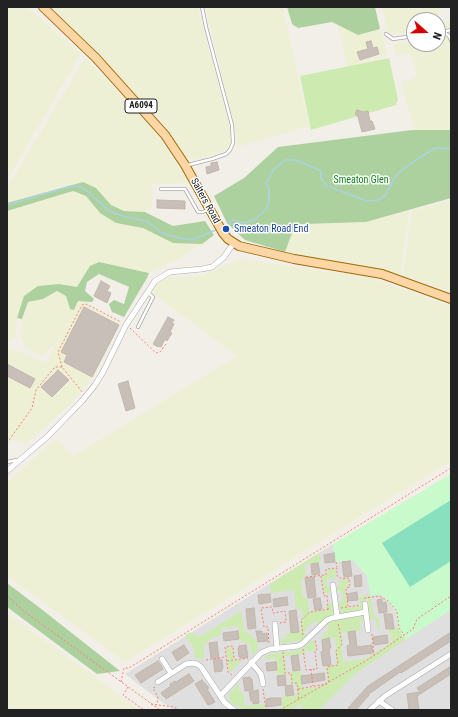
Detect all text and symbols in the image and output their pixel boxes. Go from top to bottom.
north arrow [406,12,446,52]
text: N [430,31,444,41]
road number: A6094 [125,99,157,113]
park label: Smeaton Glen [334,174,388,186]
street label: Salters Road [188,176,222,226]
place label: Smeaton Road End [234,223,308,235]
marker: Smeaton Road End [221,224,231,234]

